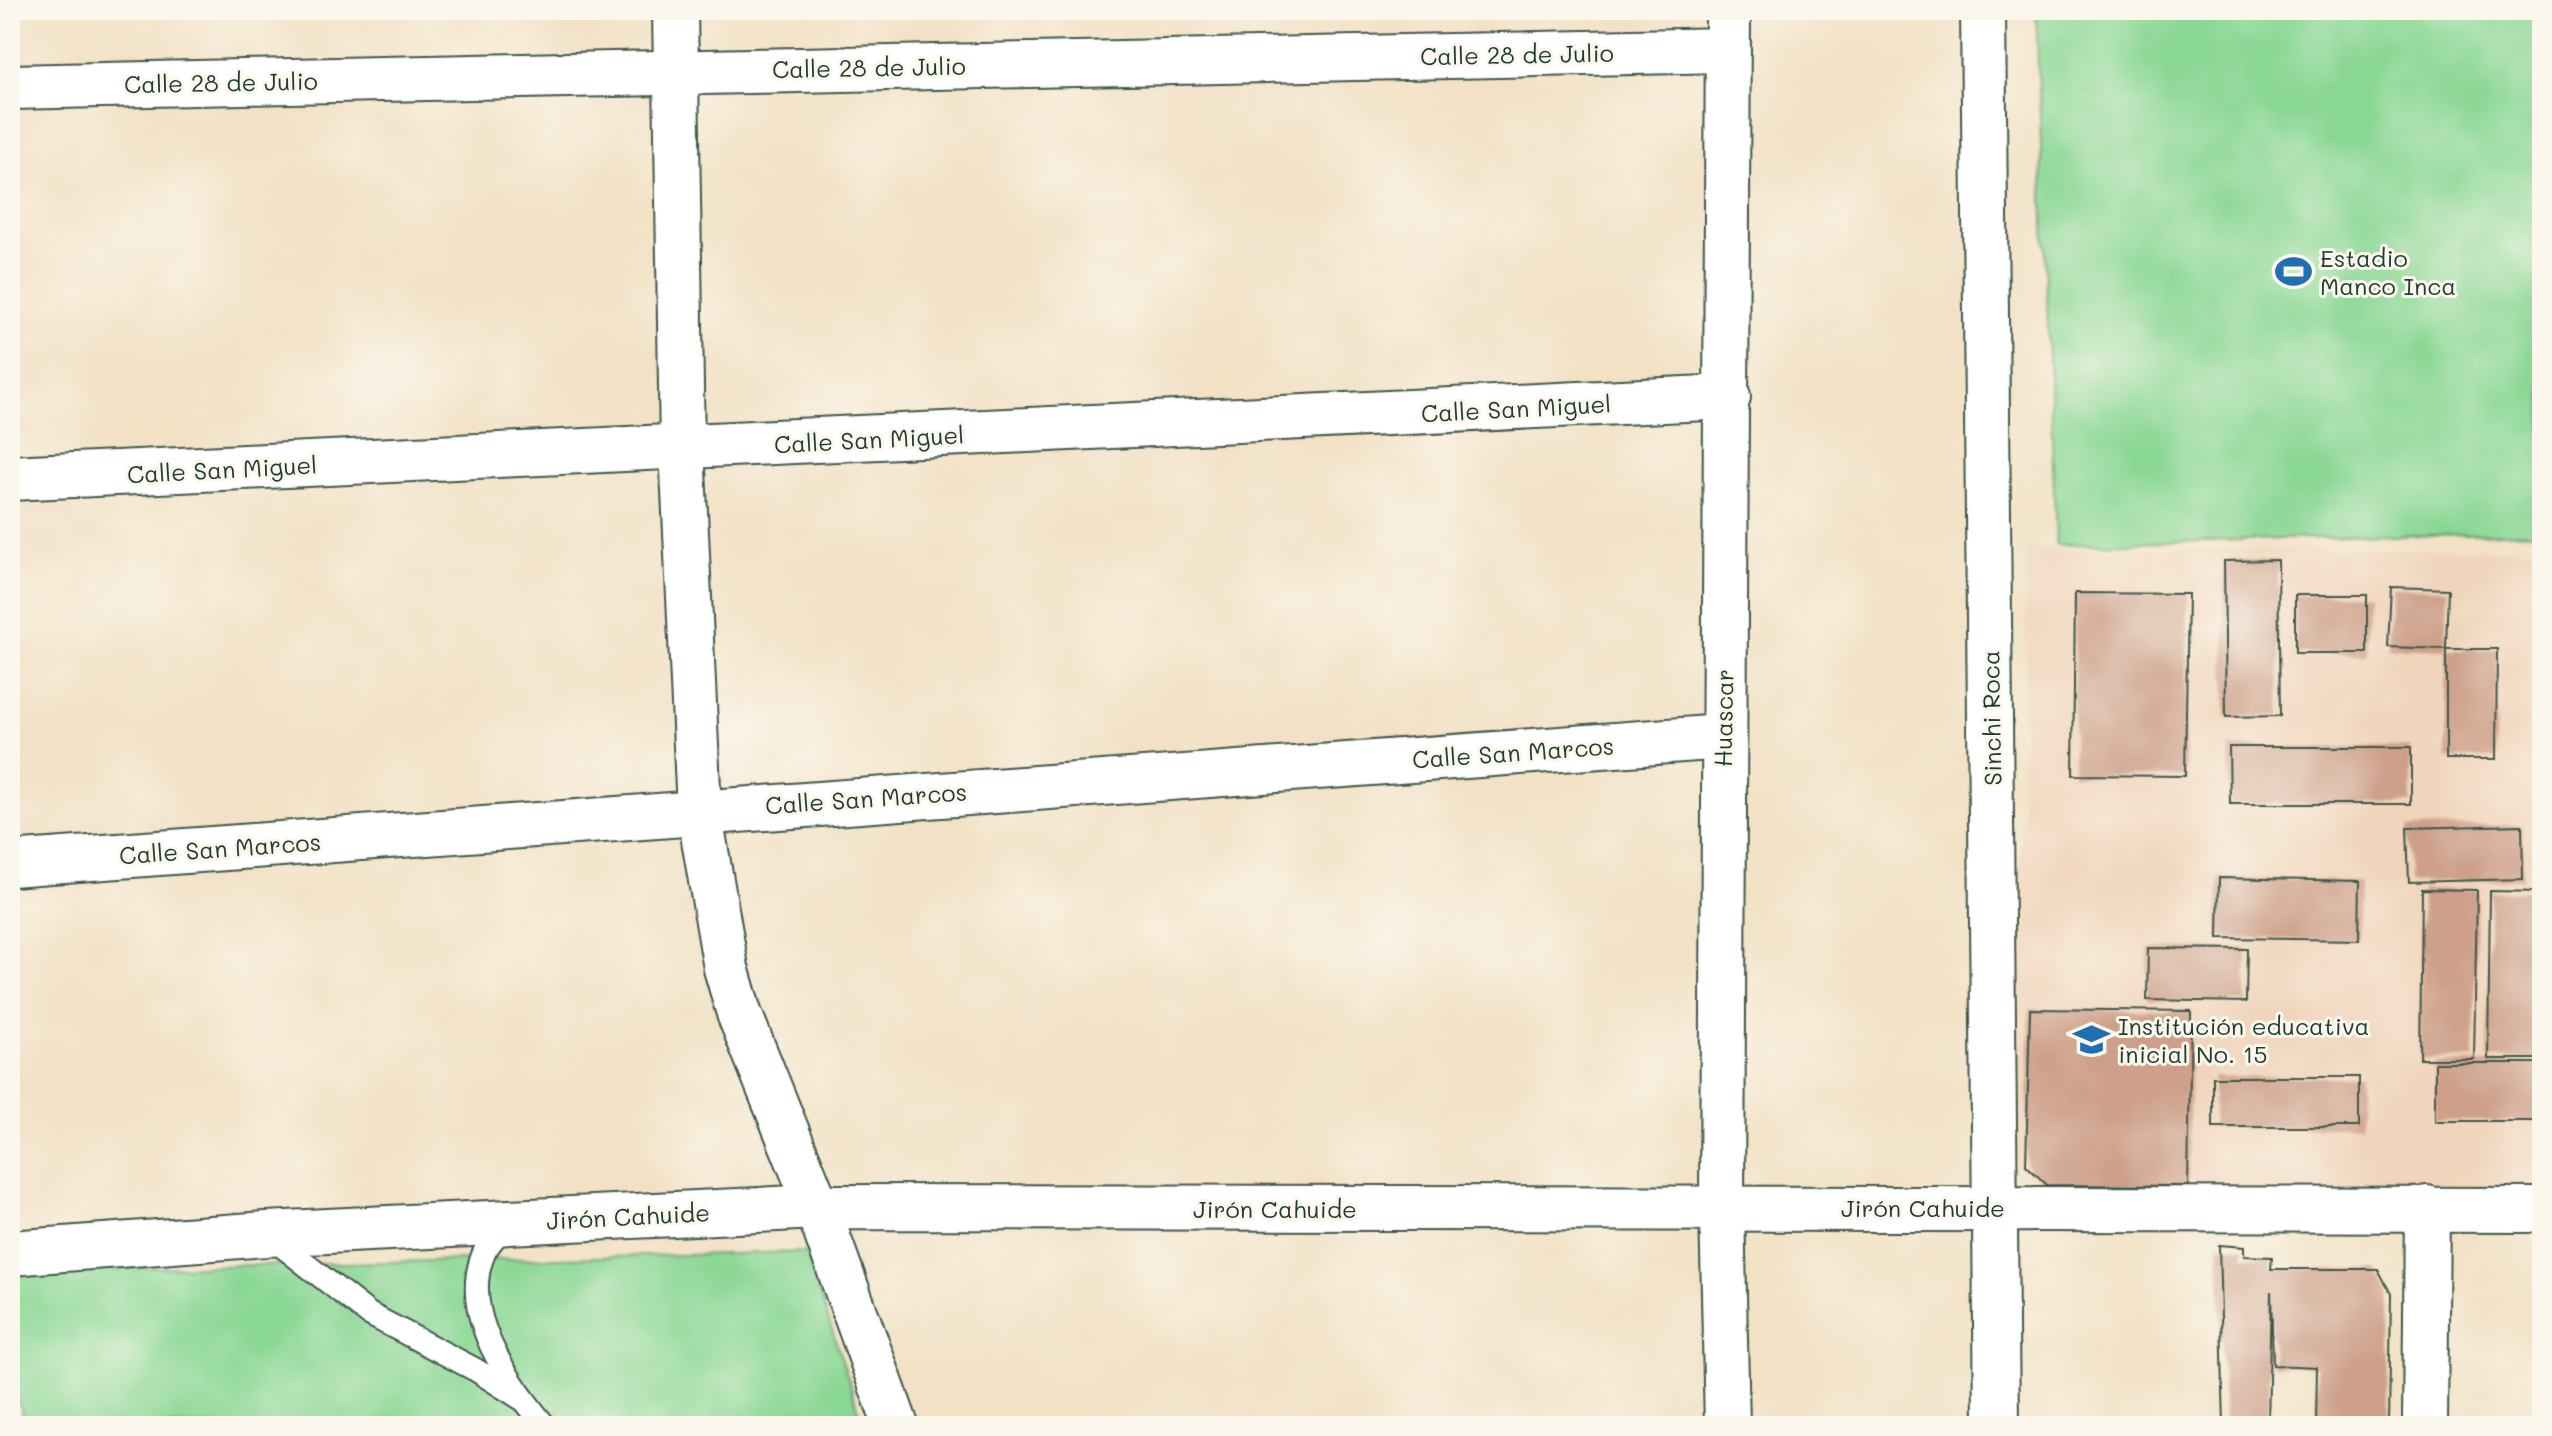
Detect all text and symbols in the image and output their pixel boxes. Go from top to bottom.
street label: Calle 28 de Julio [1420,37,1614,71]
street label: Calle 28 de Julio [772,50,966,84]
street label: Calle 28 de Julio [124,65,318,99]
place label: Estadio Manco Inca [2320,242,2456,301]
sports icon: Estadio Manco Inca [2275,252,2313,290]
street label: Calle San Miguel [1420,388,1612,428]
street label: Calle San Miguel [773,419,965,459]
street label: Calle San Miguel [126,449,318,489]
street label: Sinchi Roca [1974,650,2008,786]
street label: Huascar [1707,669,1739,767]
street label: Calle San Marcos [1411,729,1615,775]
street label: Calle San Marcos [764,775,968,821]
street label: Calle San Marcos [118,825,322,871]
place label: Institución educativa inicial No. 15 [2118,1010,2370,1069]
school or university icon: Institución educativa inicial No. 15 [2073,1020,2111,1058]
street label: Jirón Cahuide [1841,1192,2005,1223]
street label: Jirón Cahuide [1193,1193,1357,1224]
street label: Jirón Cahuide [545,1196,711,1236]

